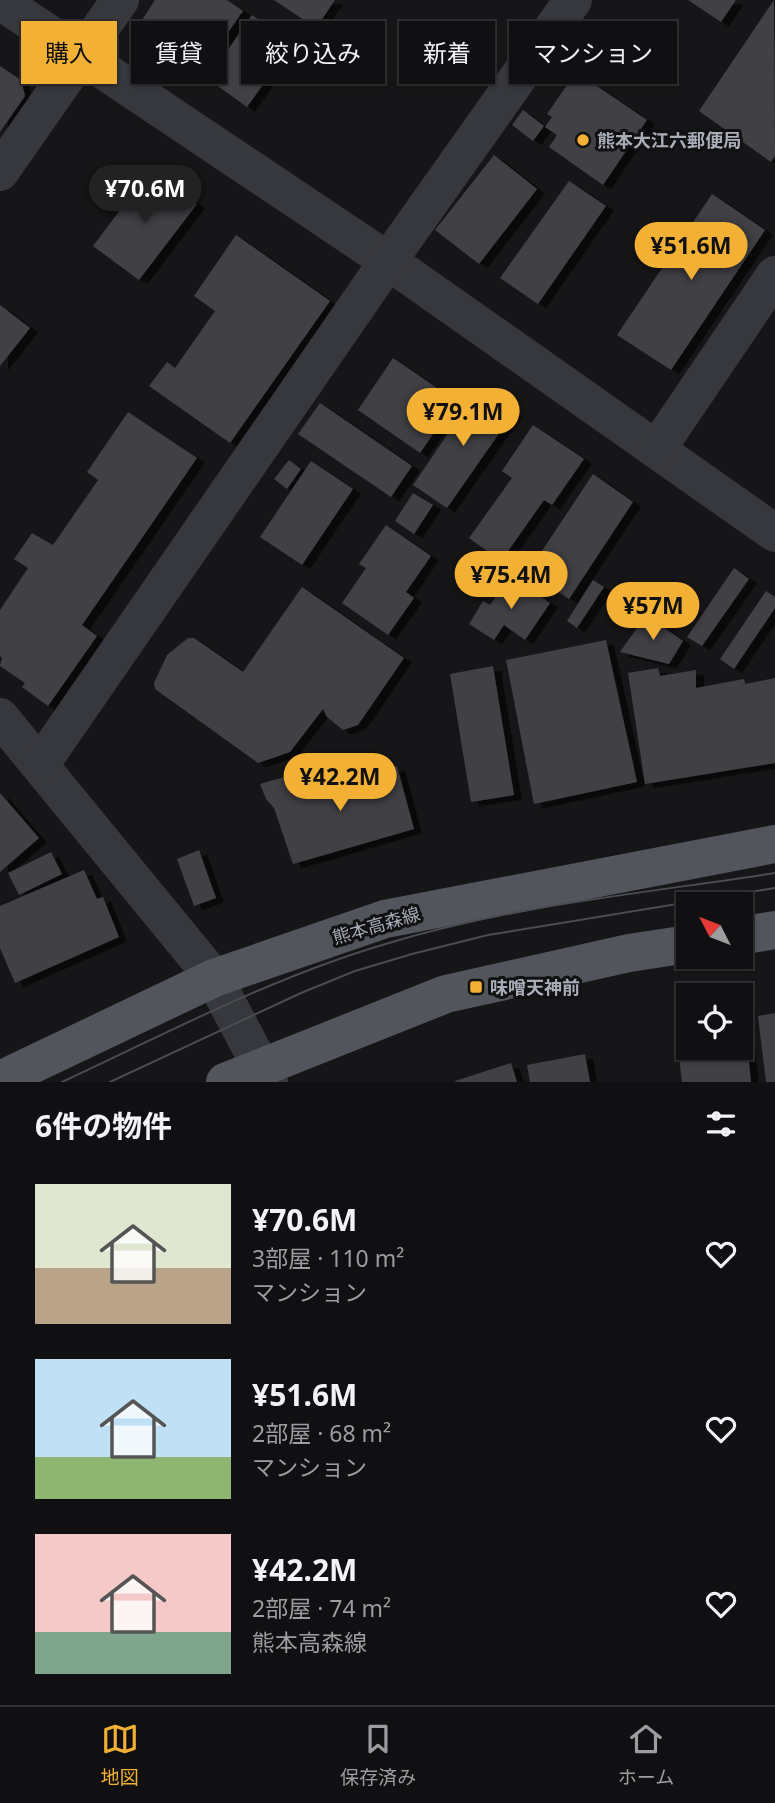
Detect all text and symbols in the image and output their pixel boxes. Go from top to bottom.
chip: 購入 [21,21,117,84]
chip: 賃貸 [131,21,227,84]
chip: 絞り込み [241,21,385,84]
chip: 新着 [399,21,495,84]
chip: マンション [509,21,677,84]
place label: 熊本大江六郵便局 [597,128,741,152]
marker: 熊本大江六郵便局 [575,132,591,148]
pin: ¥70.6M [88,166,202,225]
text: ¥70.6M [105,172,185,204]
pin: ¥51.6M [634,222,748,282]
text: ¥51.6M [651,229,731,261]
pin: ¥79.1M [406,388,520,448]
text: ¥79.1M [423,395,503,427]
pin: ¥75.4M [454,552,568,611]
text: ¥75.4M [471,558,551,590]
pin: ¥57M [612,582,694,642]
text: ¥57M [622,589,684,621]
pin: ¥42.2M [283,754,397,813]
text: ¥42.2M [300,760,380,792]
north arrow [676,892,752,970]
map controls [676,892,753,1060]
street label: 熊本高森線 [329,901,423,949]
place label: 味噌天神前 [490,975,580,999]
marker: 味噌天神前 [468,979,484,995]
button: locate [676,983,753,1060]
text: 6件の物件 [35,1105,172,1146]
icon: filters [702,1105,740,1143]
text: ¥70.6M [252,1199,357,1240]
icon: home [91,1212,175,1296]
icon: heart [702,1235,740,1273]
text: 3部屋 · 110 m² [252,1242,404,1274]
text: マンション [252,1276,367,1308]
text: ¥51.6M [252,1374,357,1415]
icon: home [91,1387,175,1471]
icon: heart [702,1410,740,1448]
text: 2部屋 · 68 m² [252,1417,391,1449]
text: マンション [252,1451,367,1483]
text: ¥42.2M [252,1549,357,1590]
icon: home [91,1562,175,1646]
icon: heart [702,1585,740,1623]
text: 2部屋 · 74 m² [252,1592,391,1624]
text: 熊本高森線 [252,1626,367,1658]
tab: 地図 [101,1720,139,1790]
tab: 保存済み [340,1720,416,1790]
tab: ホーム [618,1720,674,1790]

